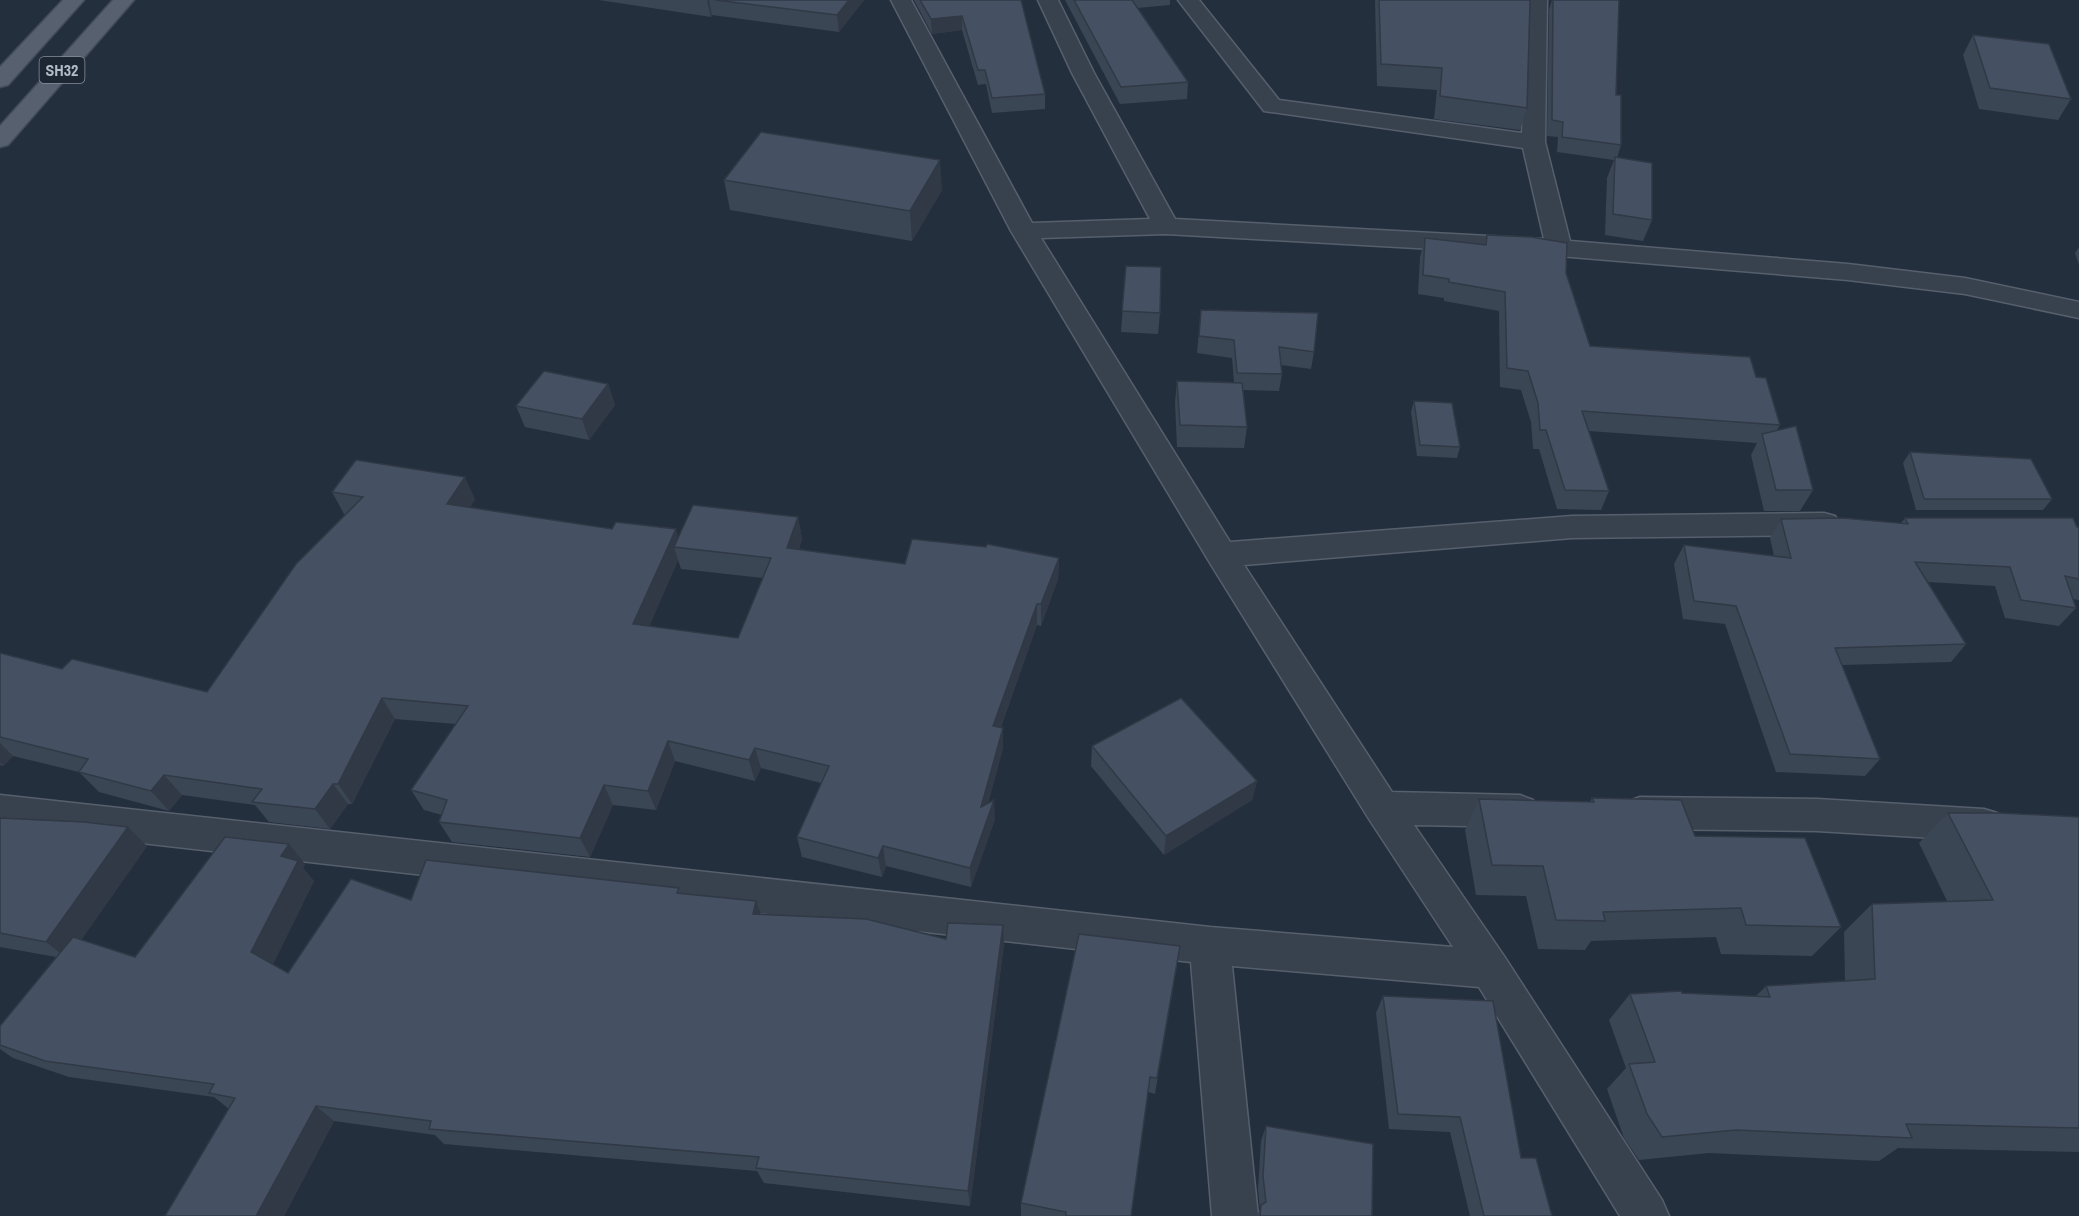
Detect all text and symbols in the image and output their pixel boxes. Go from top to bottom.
road number: SH32 [40,57,84,83]

